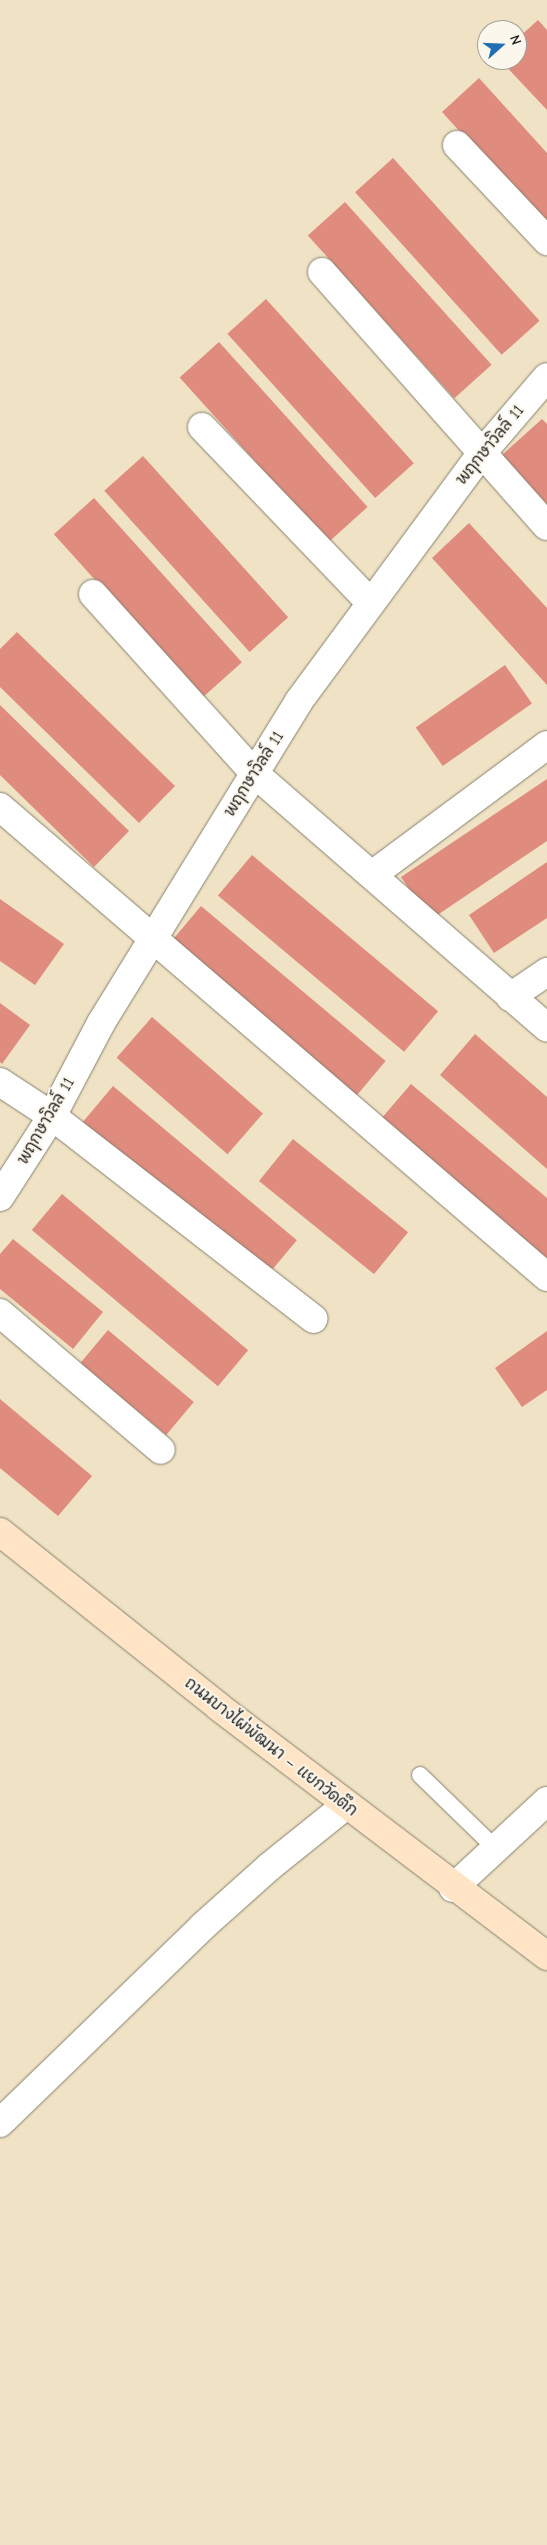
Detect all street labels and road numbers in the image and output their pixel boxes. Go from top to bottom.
street label: พฤกษาวิลล์ 11 [452,401,528,489]
street label: พฤกษาวิลล์ 11 [220,728,288,820]
street label: พฤกษาวิลล์ 11 [13,1074,79,1168]
street label: ถนนบางไผ่พัฒนา – แยกวัดตึก [181,1674,361,1820]

